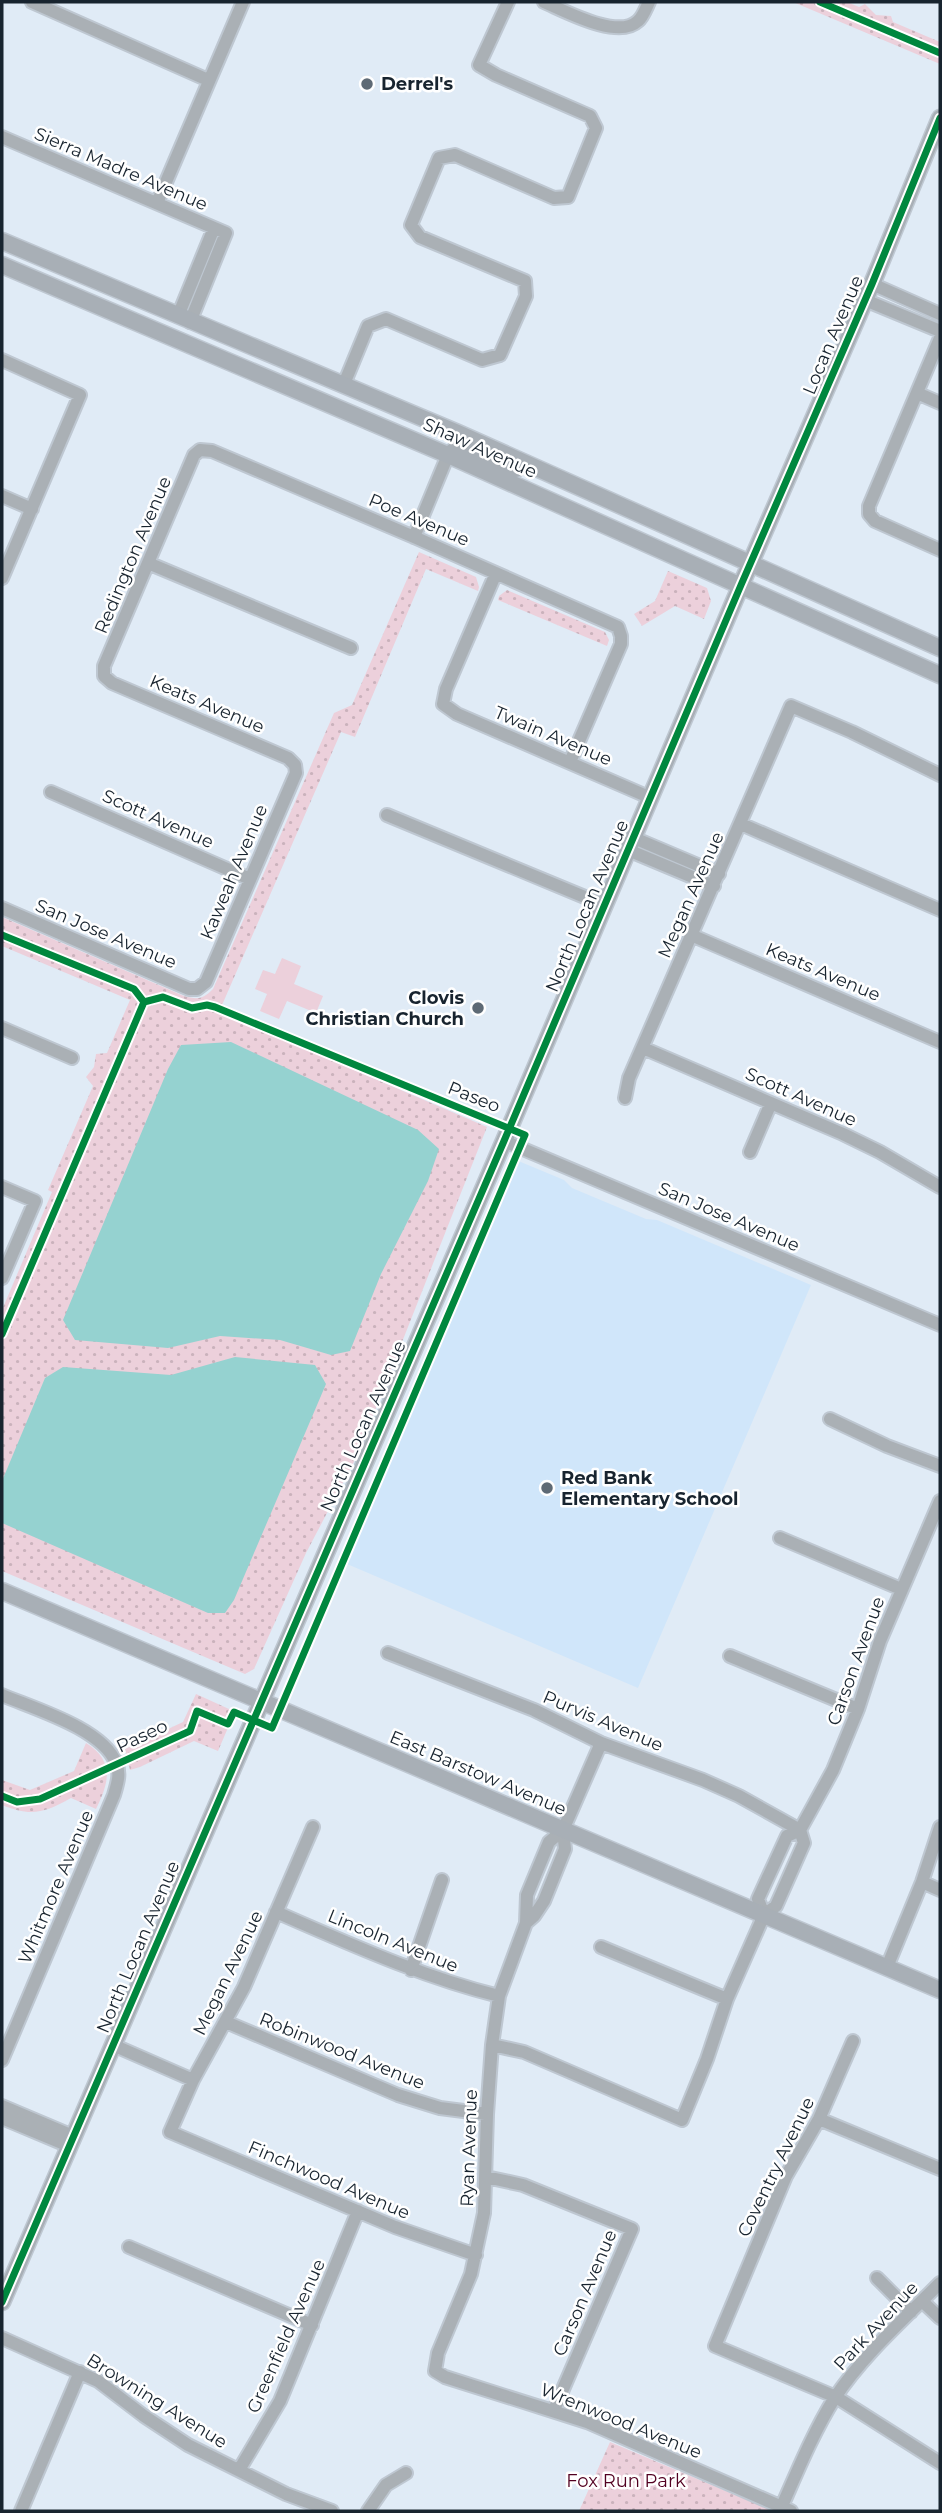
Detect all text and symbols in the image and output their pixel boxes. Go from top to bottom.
place label: Derrel's [381,73,453,95]
marker: Derrel's [359,76,375,92]
street label: Sierra Madre Avenue [31,122,211,216]
street label: Locan Avenue [798,272,868,398]
street label: Shaw Avenue [420,413,540,483]
street label: Redington Avenue [90,473,176,637]
street label: Poe Avenue [365,489,473,551]
street label: Keats Avenue [146,670,268,738]
street label: Twain Avenue [491,701,615,771]
street label: Scott Avenue [99,785,217,853]
street label: Kaweah Avenue [196,801,272,943]
street label: North Locan Avenue [541,816,633,995]
street label: Megan Avenue [653,828,729,962]
street label: San Jose Avenue [32,894,180,974]
street label: Keats Avenue [762,938,884,1006]
place label: Clovis Christian Church [306,987,464,1030]
marker: Clovis Christian Church [470,1000,486,1016]
street label: Scott Avenue [742,1063,860,1131]
street label: Paseo [445,1077,503,1117]
street label: San Jose Avenue [655,1177,803,1257]
street label: North Locan Avenue [315,1337,411,1515]
place label: Red Bank Elementary School [561,1467,738,1510]
marker: Red Bank Elementary School [539,1480,555,1496]
street label: Carson Avenue [823,1594,890,1728]
street label: Purvis Avenue [540,1686,667,1756]
street label: Paseo [113,1715,171,1757]
street label: East Barstow Avenue [386,1726,570,1820]
street label: Whitmore Avenue [14,1807,98,1967]
street label: North Locan Avenue [92,1857,184,2036]
street label: Lincoln Avenue [325,1905,461,1977]
street label: Megan Avenue [188,1907,268,2039]
street label: Robinwood Avenue [256,2008,428,2094]
street label: Ryan Avenue [456,2089,482,2207]
street label: Coventry Avenue [733,2093,819,2240]
street label: Finchwood Avenue [245,2136,413,2224]
street label: Carson Avenue [548,2226,622,2360]
street label: Greenfield Avenue [242,2255,330,2416]
street label: Park Avenue [829,2277,923,2375]
street label: Browning Avenue [83,2349,231,2453]
street label: Wrenwood Avenue [537,2379,705,2463]
park label: Fox Run Park [566,2470,686,2492]

